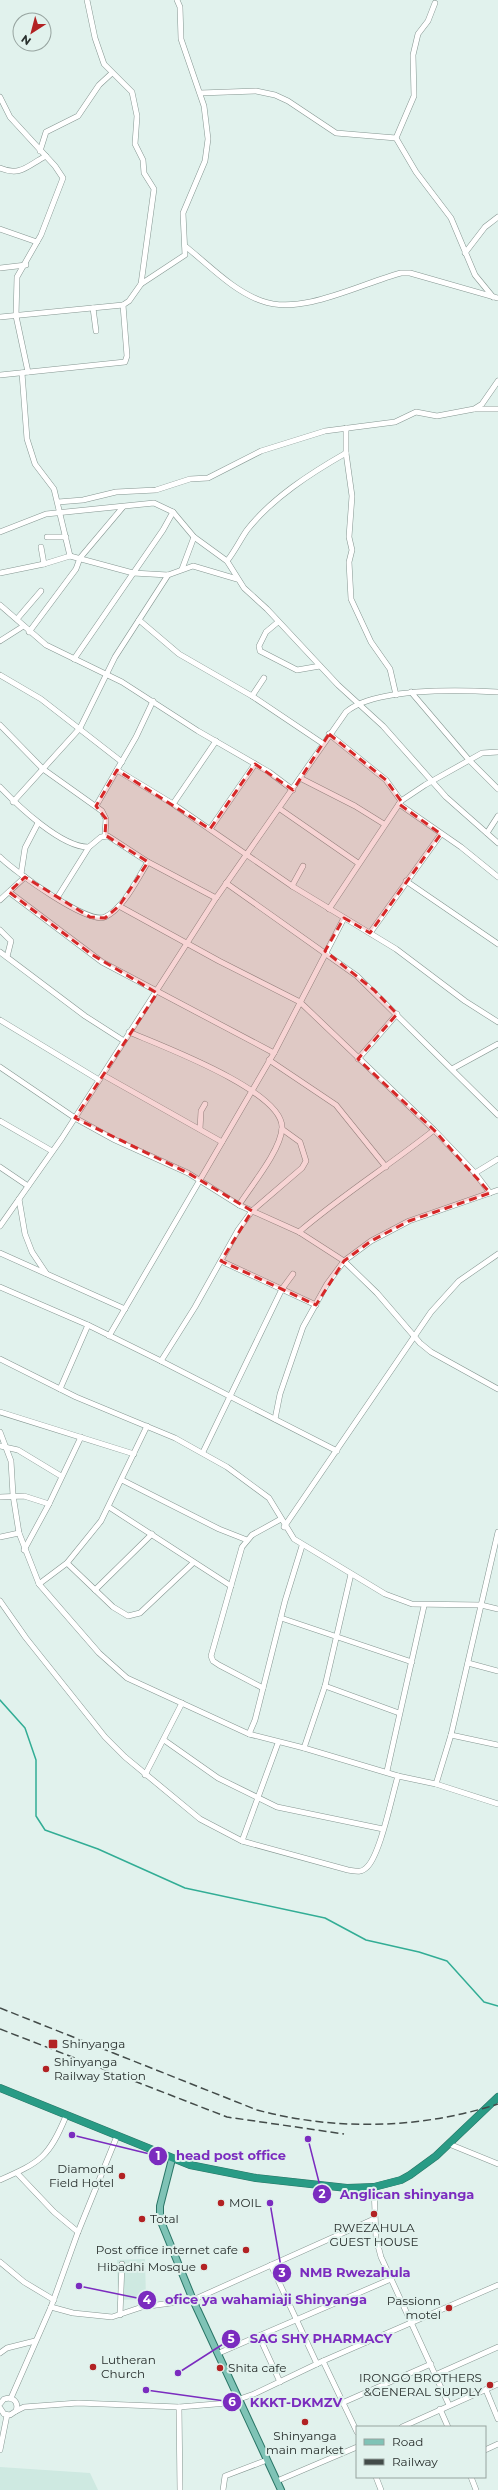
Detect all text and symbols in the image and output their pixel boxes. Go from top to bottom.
north arrow [12,12,52,52]
text: N [18,32,34,48]
place label: Shinyanga [62,2036,125,2051]
marker: Shinyanga [47,2038,59,2050]
place label: Shinyanga Railway Station [54,2054,146,2083]
marker: Shinyanga Railway Station [41,2064,51,2074]
callout: head post office [148,2143,294,2168]
text: head post office [176,2147,286,2163]
text: 1 [156,2148,160,2163]
place label: Diamond Field Hotel [49,2161,114,2190]
marker: Diamond Field Hotel [117,2171,127,2181]
callout: Anglican shinyanga [312,2182,482,2207]
text: 2 [318,2186,326,2201]
text: Anglican shinyanga [339,2186,474,2202]
place label: MOIL [229,2195,261,2210]
marker: MOIL [216,2198,226,2208]
marker: RWEZAHULA GUEST HOUSE [369,2209,379,2219]
place label: Total [150,2211,179,2226]
marker: Total [137,2214,147,2224]
place label: RWEZAHULA GUEST HOUSE [330,2220,418,2249]
place label: Post office internet cafe [96,2242,238,2257]
marker: Post office internet cafe [241,2245,251,2255]
place label: Hibadhi Mosque [97,2259,196,2274]
callout: NMB Rwezahula [272,2260,419,2285]
marker: Hibadhi Mosque [199,2262,209,2272]
text: NMB Rwezahula [299,2264,411,2280]
text: 3 [277,2265,286,2280]
callout: ofice ya wahamiaji Shinyanga [137,2287,375,2312]
text: ofice ya wahamiaji Shinyanga [165,2291,367,2307]
text: 4 [143,2292,152,2307]
place label: Passionn motel [387,2293,441,2322]
marker: Passionn motel [444,2303,454,2313]
callout: SAG SHY PHARMACY [221,2326,400,2351]
text: SAG SHY PHARMACY [250,2330,393,2346]
text: 5 [227,2331,235,2346]
place label: Lutheran Church [101,2352,156,2381]
place label: Shita cafe [228,2360,287,2375]
marker: Lutheran Church [88,2362,98,2372]
marker: Shita cafe [215,2363,225,2373]
place label: IRONGO BROTHERS &GENERAL SUPPLY [359,2370,482,2399]
marker: IRONGO BROTHERS &GENERAL SUPPLY [485,2380,495,2390]
callout: KKKT-DKMZV [222,2390,350,2415]
text: 6 [228,2394,236,2409]
text: KKKT-DKMZV [250,2394,342,2410]
marker: Shinyanga main market [300,2417,310,2427]
legend [356,2426,486,2478]
place label: Shinyanga main market [266,2428,344,2457]
text: Road [392,2434,423,2449]
text: Railway [392,2454,438,2469]

